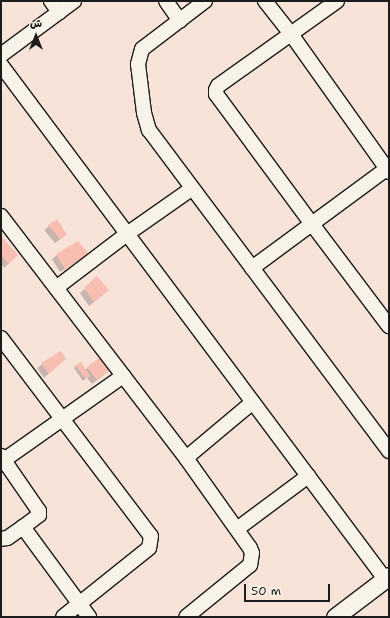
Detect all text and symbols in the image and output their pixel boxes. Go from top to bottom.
north arrow [16,16,56,56]
text: ش [30,16,42,31]
scale bar [246,576,332,602]
text: 50 m [251,583,281,599]

